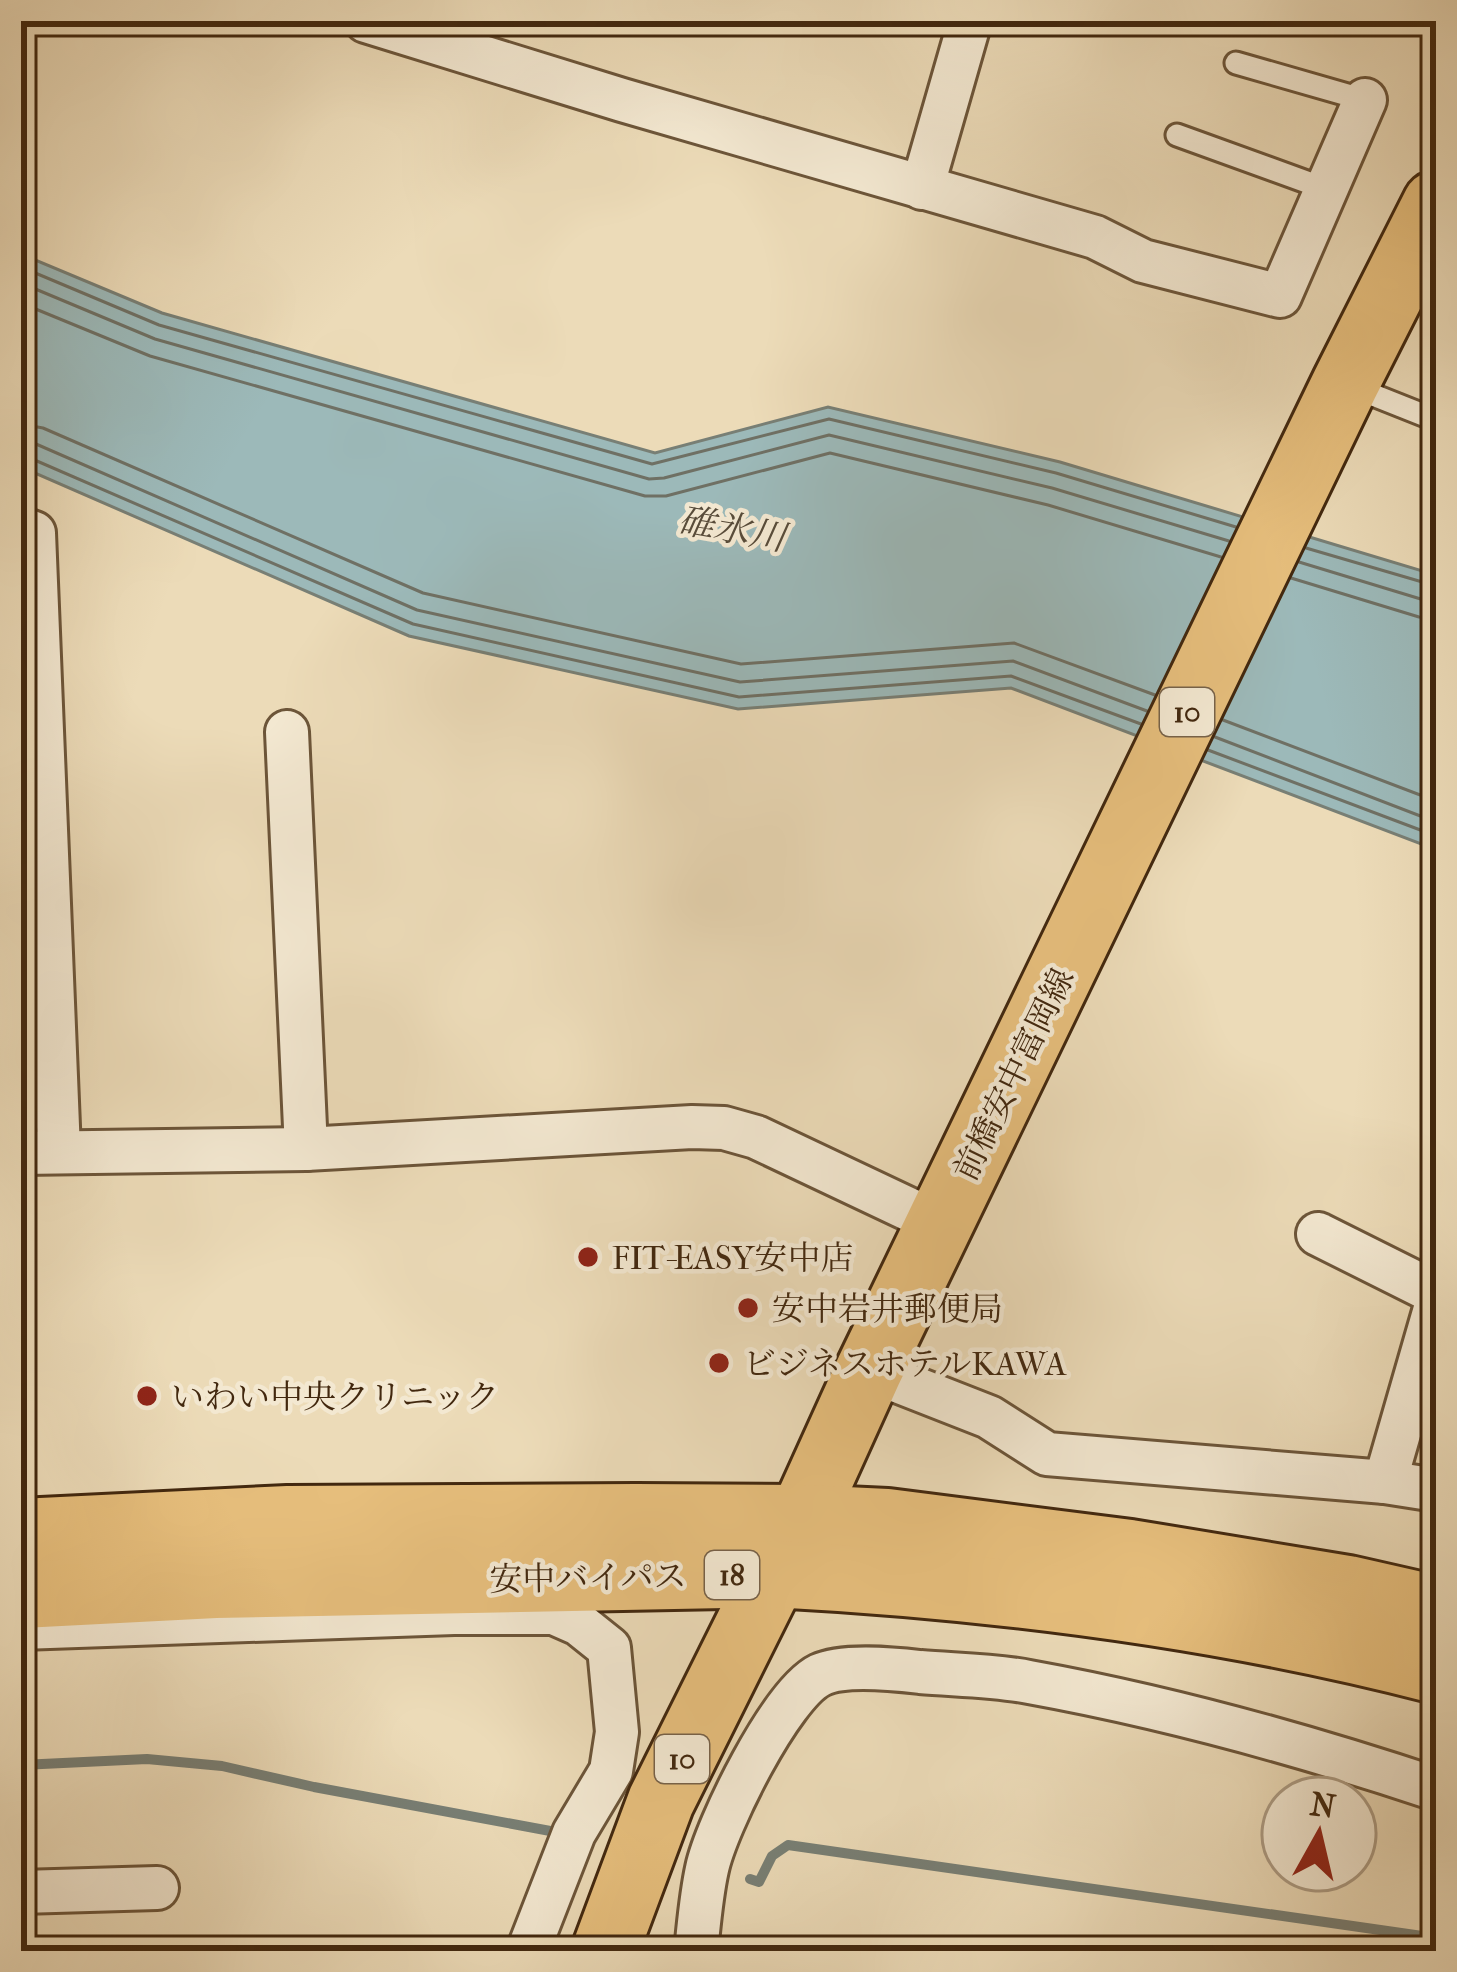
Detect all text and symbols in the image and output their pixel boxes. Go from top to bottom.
water label: 碓氷川 [675,499,793,560]
road number: 10 [1160,688,1214,736]
street label: 前橋安中富岡線 [946,962,1083,1187]
place label: FIT-EASY安中店 [612,1239,853,1278]
marker: FIT-EASY安中店 [575,1244,601,1270]
place label: 安中岩井郵便局 [772,1290,1003,1329]
marker: 安中岩井郵便局 [735,1295,761,1321]
place label: ビジネスホテルKAWA [743,1345,1067,1384]
marker: ビジネスホテルKAWA [706,1350,732,1376]
place label: いわい中央クリニック [171,1378,499,1417]
marker: いわい中央クリニック [134,1383,160,1409]
road number: 18 [705,1551,759,1599]
street label: 安中バイパス [489,1557,687,1600]
road number: 10 [655,1735,709,1783]
north arrow [1259,1774,1379,1894]
text: N [1308,1785,1338,1827]

